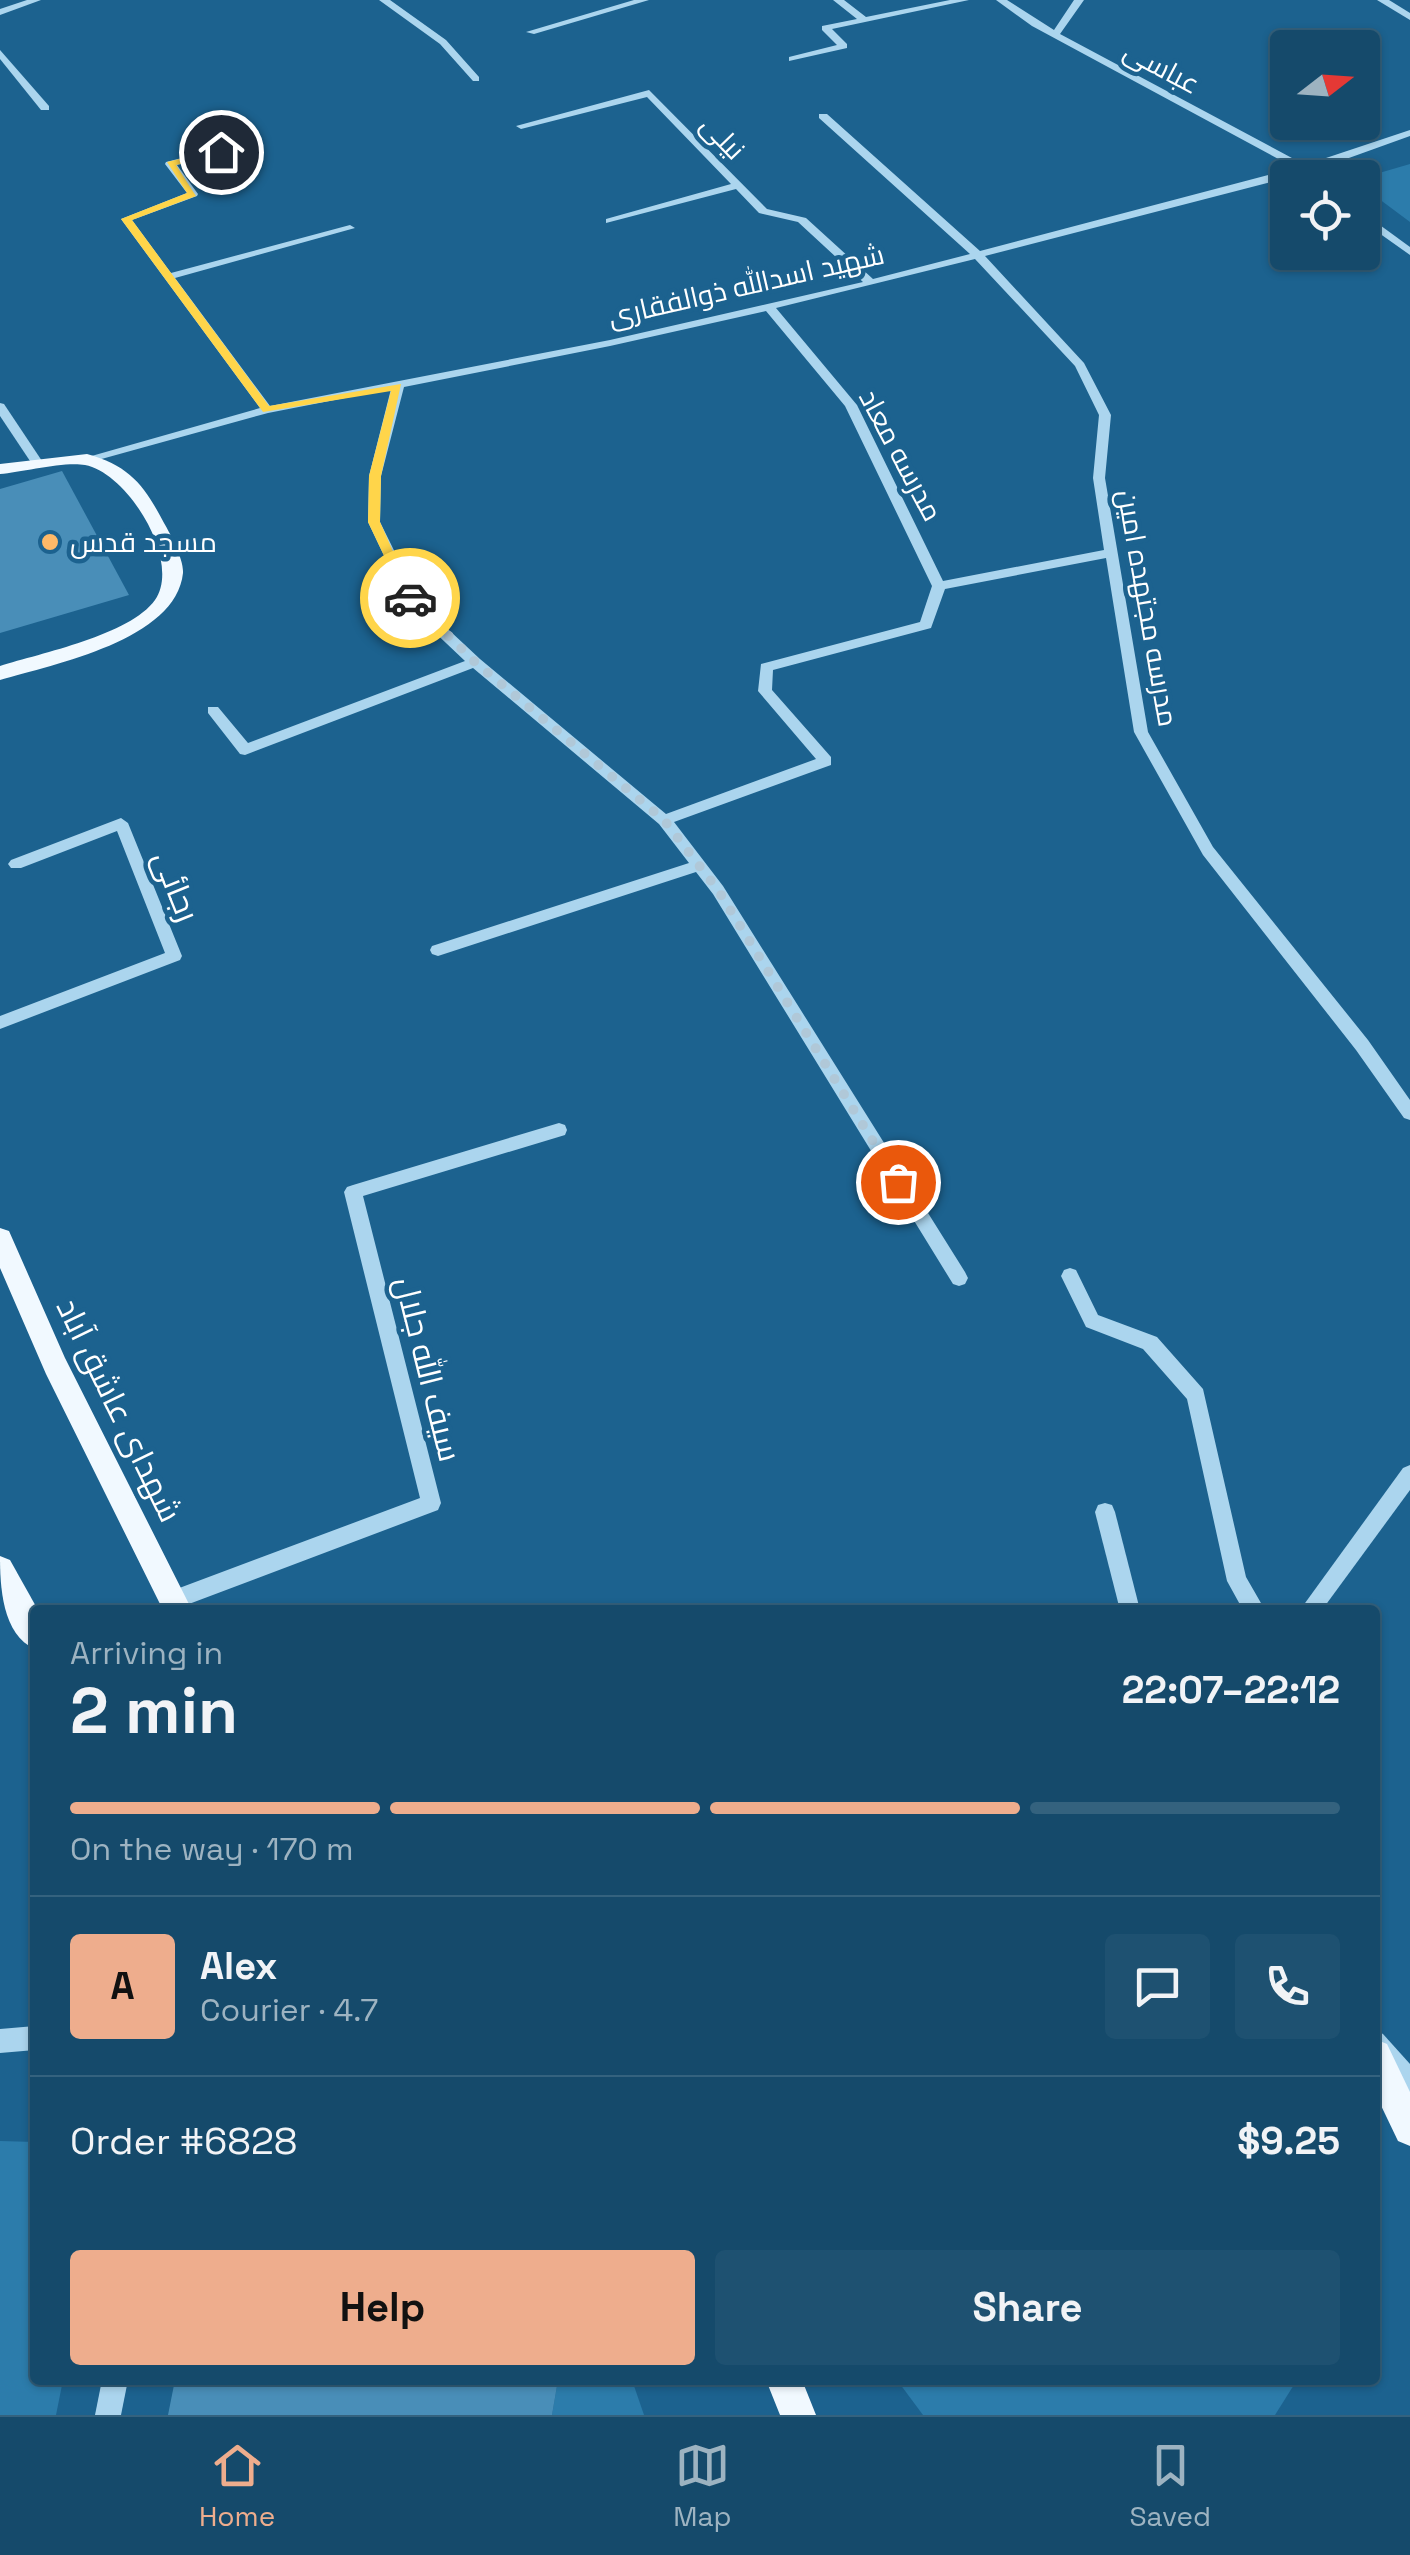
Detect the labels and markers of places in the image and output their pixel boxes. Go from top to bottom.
pin [179,110,264,195]
place label: مسجد قدس [70,524,217,560]
marker: مسجد قدس [39,531,61,553]
pin [856,1140,941,1225]

